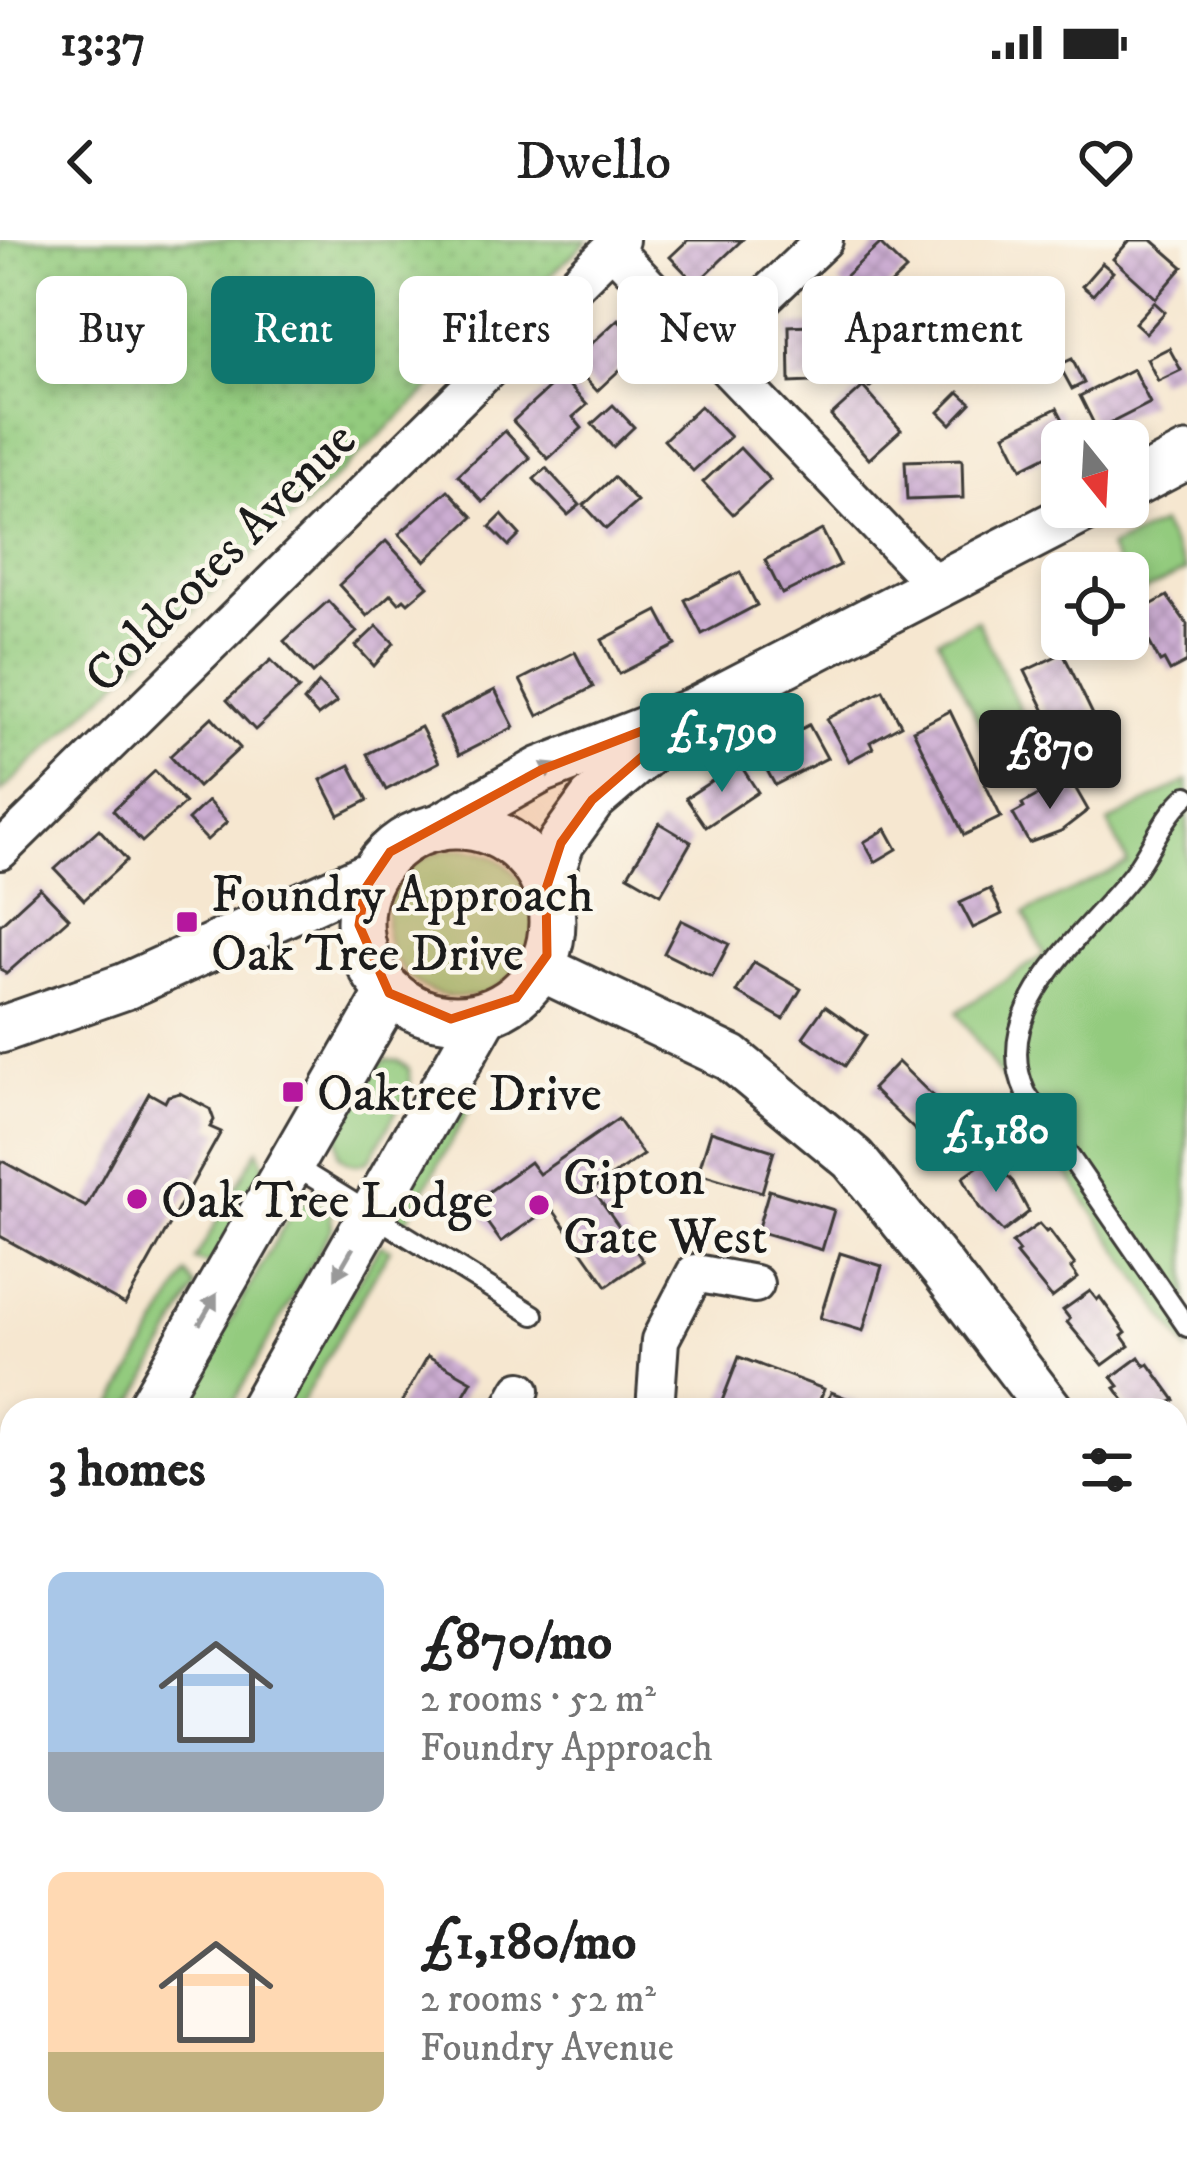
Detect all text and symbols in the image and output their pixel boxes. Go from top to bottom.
text: 13:37 [60,14,146,70]
icon: back [48,129,114,195]
text: Dwello [516,129,671,196]
icon: heart [1073,129,1139,195]
chip: Buy [36,276,187,384]
chip: Rent [211,276,375,384]
chip: Filters [399,276,593,384]
chip: New [617,276,778,384]
chip: Apartment [802,276,1065,384]
street label: Coldcotes Avenue [72,409,371,708]
north arrow [1041,420,1149,528]
map controls [1041,420,1149,660]
button: locate [1041,552,1149,660]
pin: £1,790 [624,693,820,795]
text: £1,790 [667,707,777,756]
pin: £870 [979,710,1121,812]
text: £870 [1006,724,1094,773]
one-way arrow [524,762,559,782]
place label: Foundry Approach Oak Tree Drive [211,864,594,987]
marker: Foundry Approach Oak Tree Drive [174,909,200,935]
place label: Oaktree Drive [317,1063,602,1127]
marker: Oaktree Drive [280,1079,306,1105]
pin: £1,180 [898,1093,1094,1195]
text: £1,180 [943,1107,1049,1156]
place label: Gipton Gate West [563,1147,767,1270]
place label: Oak Tree Lodge [161,1170,494,1234]
marker: Oak Tree Lodge [124,1186,150,1212]
marker: Gipton Gate West [526,1192,552,1218]
one-way arrow [335,1246,356,1280]
one-way arrow [196,1292,217,1325]
icon: filters [1074,1437,1140,1503]
text: 3 homes [48,1438,206,1502]
text: £870/mo [420,1611,612,1675]
icon: home [144,1620,288,1764]
text: 2 rooms · 52 m² [420,1675,656,1724]
text: Foundry Approach [420,1724,713,1773]
text: £1,180/mo [420,1911,636,1975]
icon: home [144,1920,288,2064]
text: 2 rooms · 52 m² [420,1975,656,2024]
text: Foundry Avenue [420,2024,674,2073]

